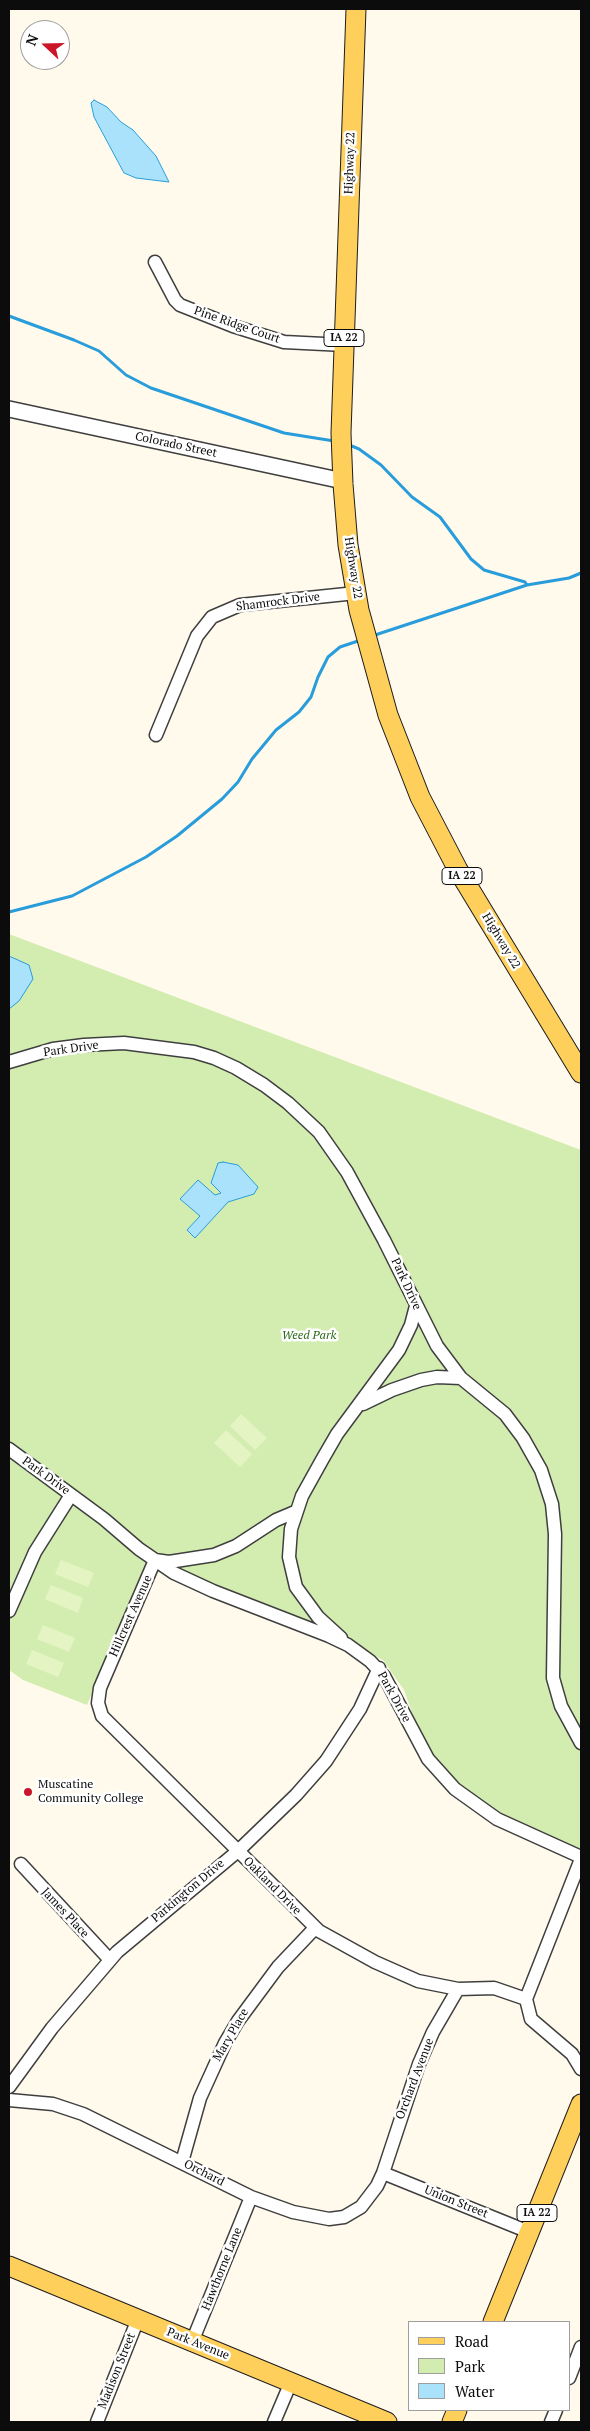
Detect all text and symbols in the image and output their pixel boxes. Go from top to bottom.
north arrow [20,20,70,70]
text: N [21,31,42,48]
street label: Highway 22 [342,132,358,194]
street label: Pine Ridge Court [192,304,282,346]
road number: IA 22 [324,329,364,346]
street label: Colorado Street [134,429,218,461]
street label: Highway 22 [341,536,365,600]
street label: Shamrock Drive [235,590,321,614]
road number: IA 22 [442,868,482,884]
street label: Highway 22 [479,911,523,971]
street label: Park Drive [43,1038,99,1060]
street label: Park Drive [388,1256,424,1312]
park label: Weed Park [282,1329,336,1343]
street label: Park Drive [19,1454,73,1498]
street label: Hillcrest Avenue [107,1573,155,1659]
street label: Park Drive [374,1669,414,1725]
place label: Muscatine Community College [38,1778,144,1806]
marker: Muscatine Community College [22,1786,34,1798]
street label: Oakland Drive [240,1854,304,1918]
street label: Parkington Drive [149,1856,227,1926]
street label: James Place [38,1885,92,1941]
street label: Mary Place [210,2006,252,2064]
street label: Orchard Avenue [393,2036,437,2122]
street label: Orchard [181,2157,227,2189]
street label: Union Street [422,2183,490,2221]
road number: IA 22 [517,2204,557,2222]
street label: Hawthorne Lane [199,2225,245,2313]
legend [408,2321,570,2411]
street label: Park Avenue [165,2325,231,2363]
street label: Madison Street [95,2331,139,2411]
text: Road [455,2331,488,2351]
text: Park [455,2356,485,2376]
text: Water [455,2381,494,2401]

